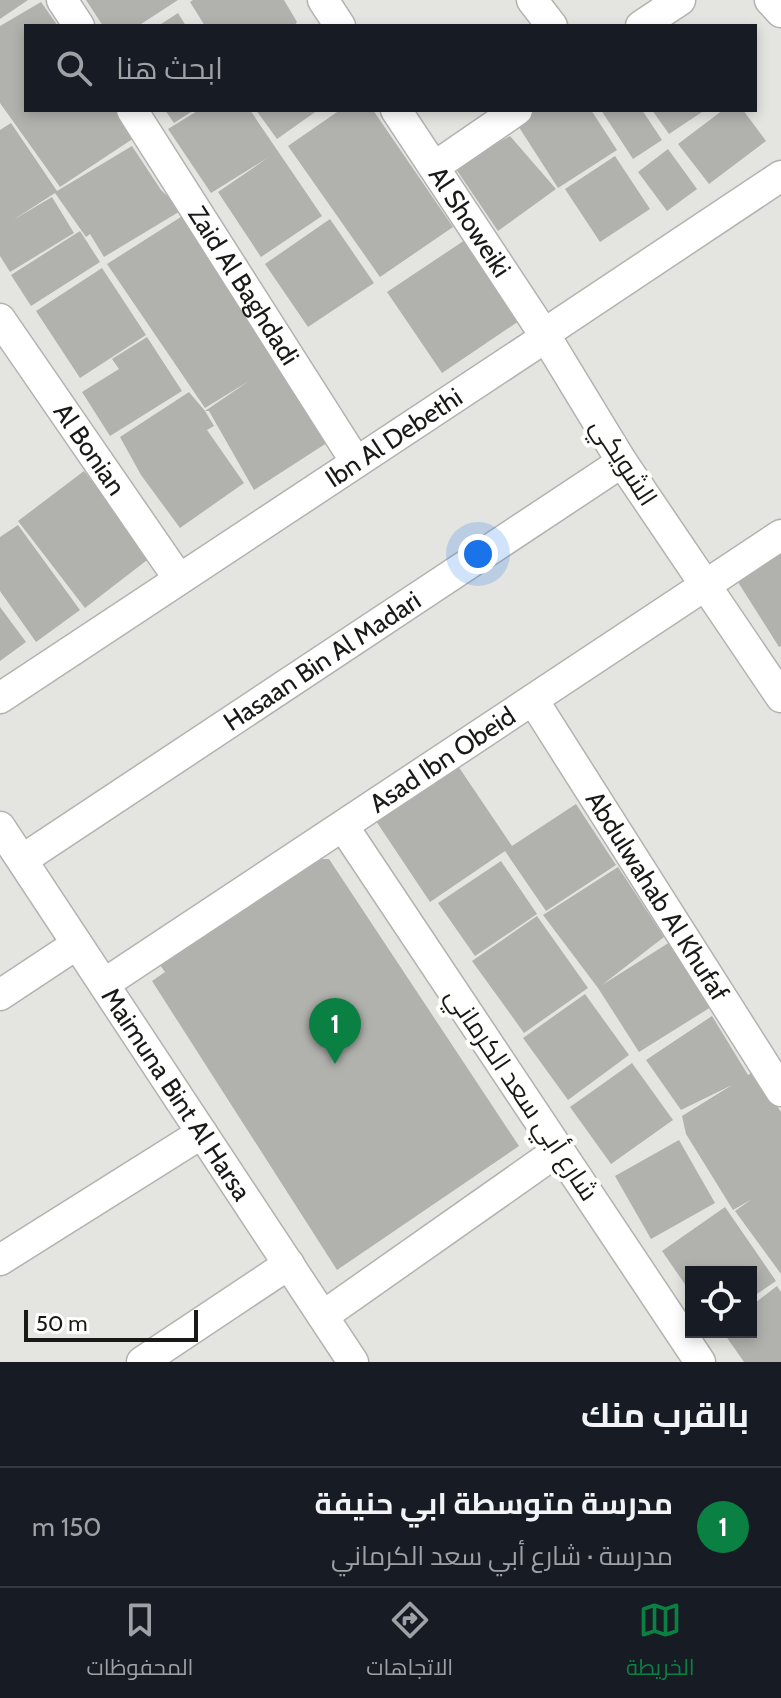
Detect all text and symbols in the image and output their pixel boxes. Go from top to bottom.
search box [24,24,757,112]
icon: search [52,46,96,90]
text: ابحث هنا [116,50,223,87]
street label: Al Showeiki [422,160,518,283]
street label: Zaid Al Baghdadi [181,200,306,371]
street label: Ibn Al Debethi [319,381,468,494]
street label: Al Bonian [47,397,132,501]
street label: الشويكي [580,412,664,515]
your location [458,534,498,574]
street label: Hasaan Bin Al Madari [217,584,427,738]
street label: Asad Ibn Obeid [363,700,521,819]
street label: Abdulwahab Al Khufaf [579,785,736,1007]
street label: شارع أبي سعد الكرماني [435,981,606,1209]
street label: Maimuna Bint Al Harsa [95,982,258,1207]
pin: 1 [309,998,361,1064]
map controls [685,1266,757,1338]
button: locate [685,1266,757,1338]
scale bar [24,1306,198,1342]
text: 50 m [36,1310,88,1337]
text: بالقرب منك [581,1394,749,1436]
text: مدرسة متوسطة ابي حنيفة [315,1485,673,1522]
text: 150 m [32,1511,101,1543]
text: 1 [718,1511,728,1543]
text: مدرسة · شارع أبي سعد الكرماني [331,1540,673,1572]
tab: المحفوظات [86,1598,193,1688]
tab: الاتجاهات [366,1598,453,1688]
tab: الخريطة [626,1598,695,1688]

